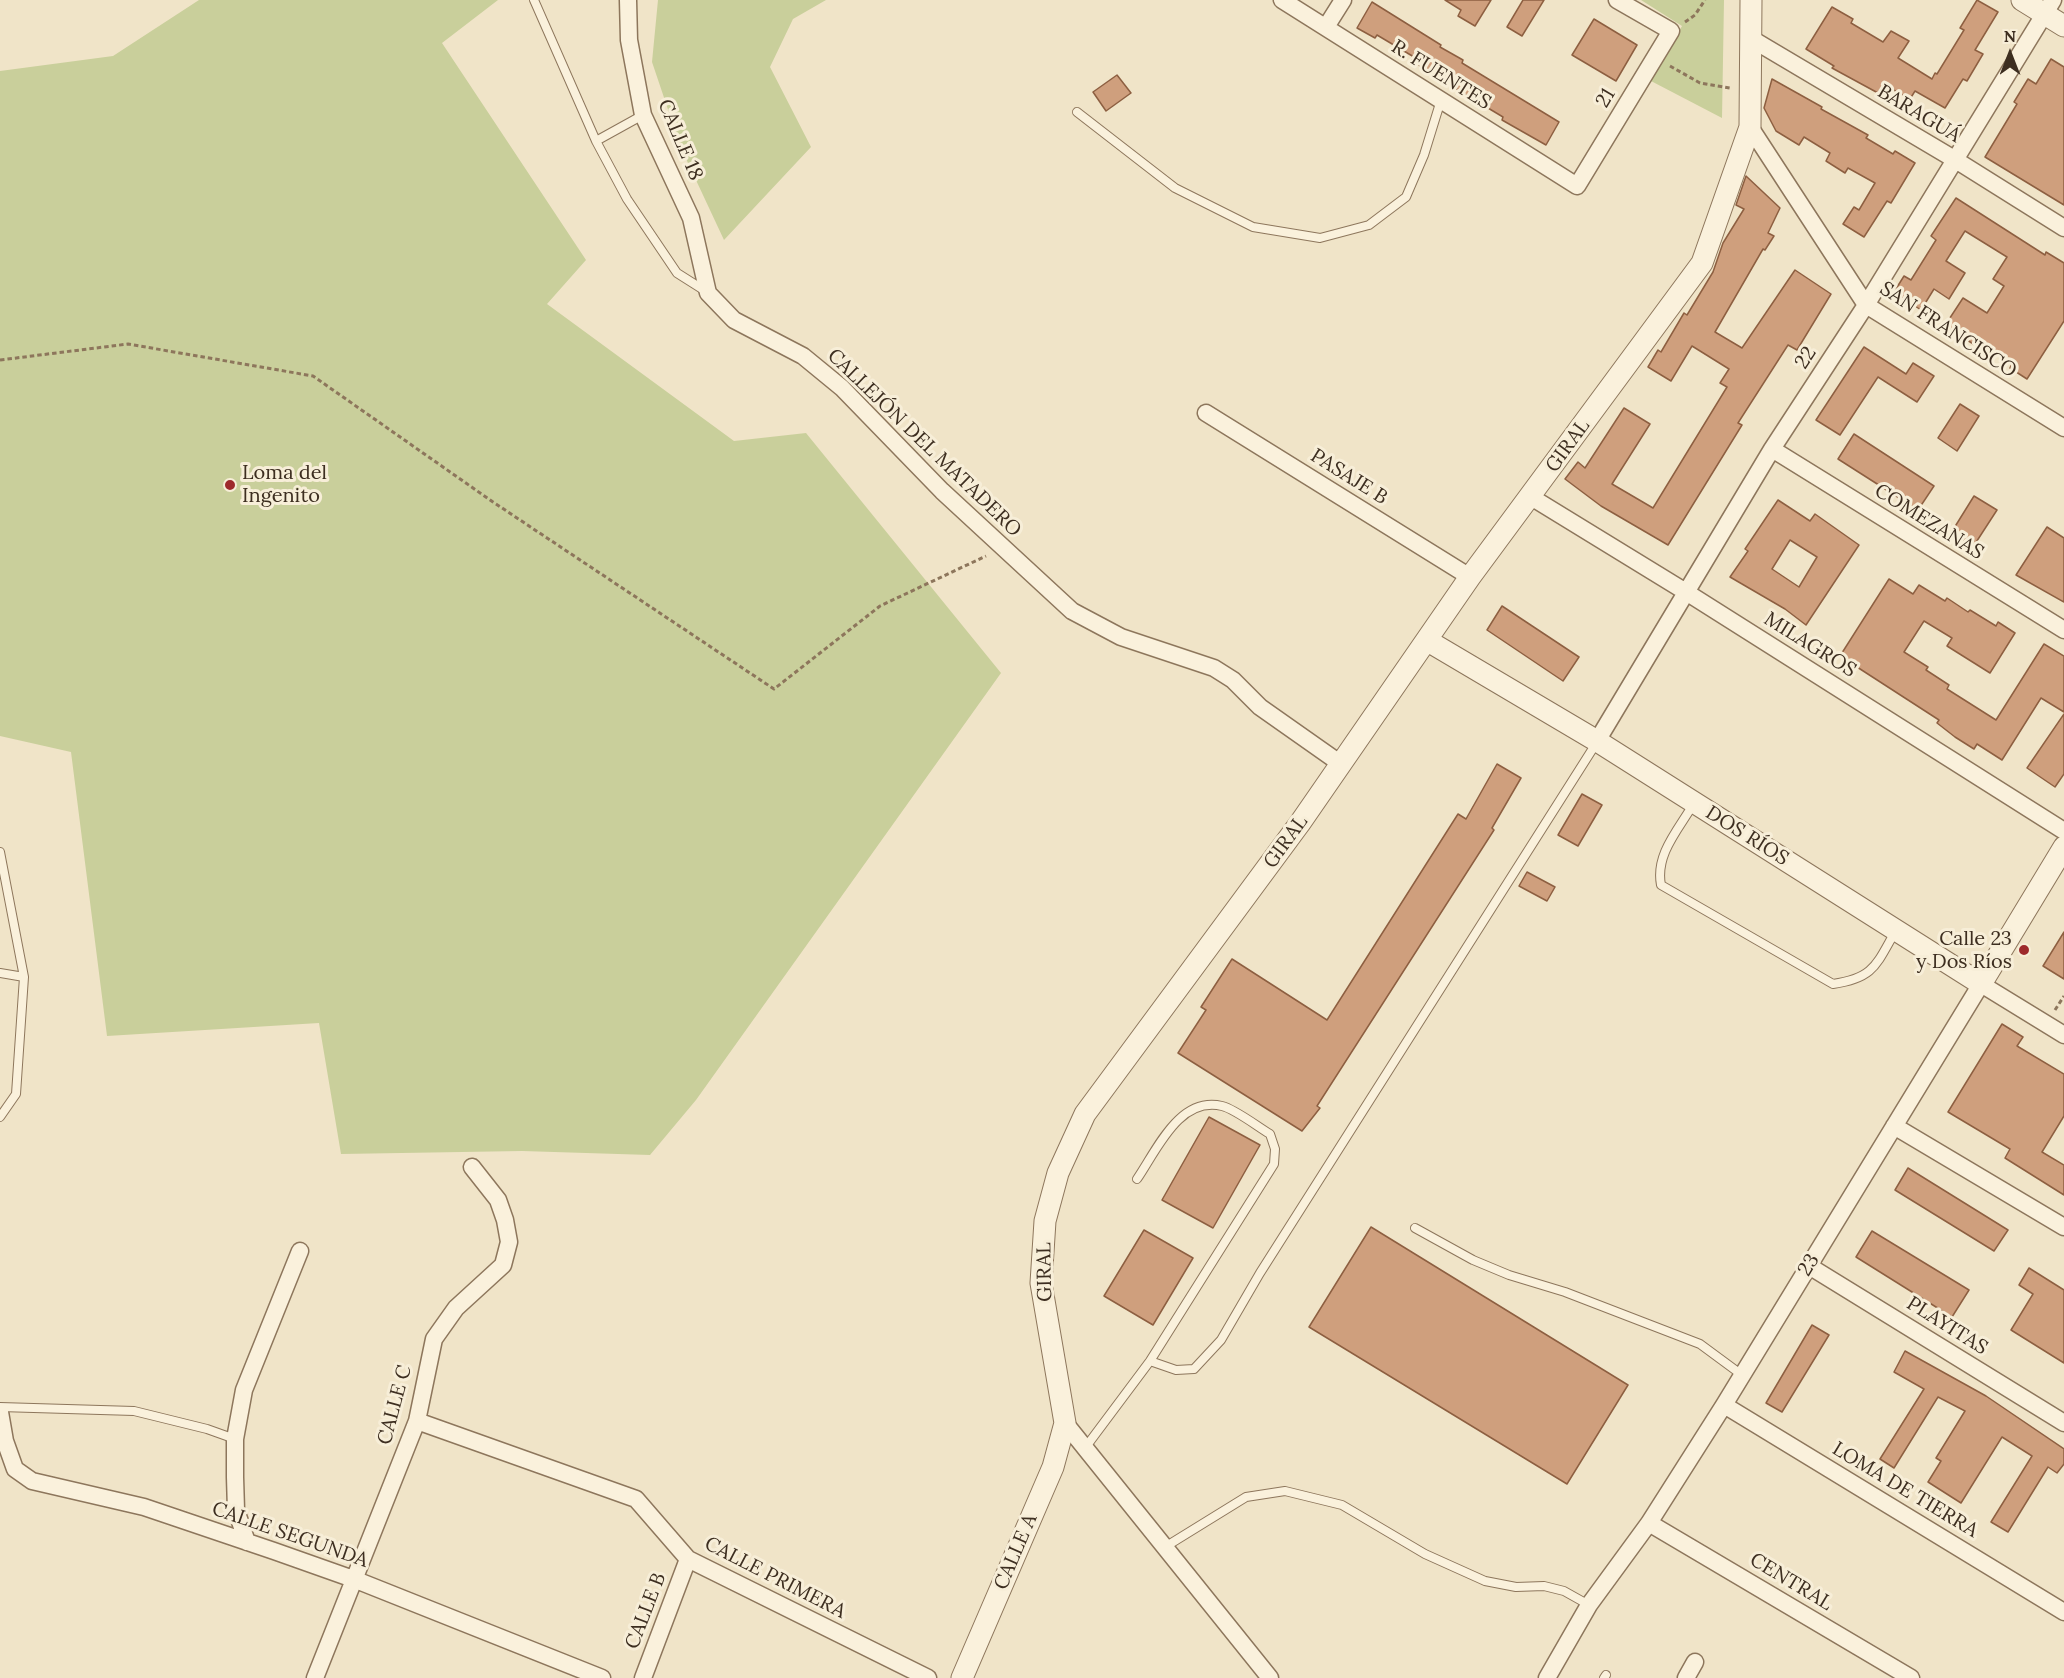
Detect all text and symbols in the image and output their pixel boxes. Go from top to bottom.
north arrow [1980,24,2040,84]
text: N [2004,26,2016,46]
street label: R. FUENTES [1387,35,1495,115]
street label: BARAGUÁ [1873,80,1965,148]
street label: 21 [1591,84,1621,112]
street label: CALLE 18 [652,96,708,184]
street label: SAN FRANCISCO [1875,277,2021,383]
street label: 22 [1790,342,1822,374]
street label: CALLEJÓN DEL MATADERO [822,344,1026,542]
street label: GIRAL [1541,415,1595,477]
street label: PASAJE B [1306,444,1392,510]
place label: Loma del Ingenito [242,461,327,508]
marker: Loma del Ingenito [223,478,237,492]
street label: COMEZANAS [1870,479,1988,565]
street label: MILAGROS [1759,607,1861,683]
street label: DOS RÍOS [1701,801,1793,871]
street label: GIRAL [1259,811,1313,873]
place label: Calle 23 y Dos Ríos [1916,927,2012,974]
marker: Calle 23 y Dos Ríos [2017,943,2031,957]
street label: GIRAL [1032,1242,1058,1302]
street label: 23 [1793,1250,1825,1280]
street label: PLAYITAS [1902,1292,1992,1360]
street label: CALLE C [373,1363,417,1447]
street label: LOMA DE TIERRA [1828,1437,1982,1543]
street label: CALLE SEGUNDA [209,1497,371,1573]
street label: CALLE A [989,1511,1043,1593]
street label: CALLE PRIMERA [700,1532,850,1624]
street label: CENTRAL [1745,1548,1837,1616]
street label: CALLE B [621,1570,671,1652]

